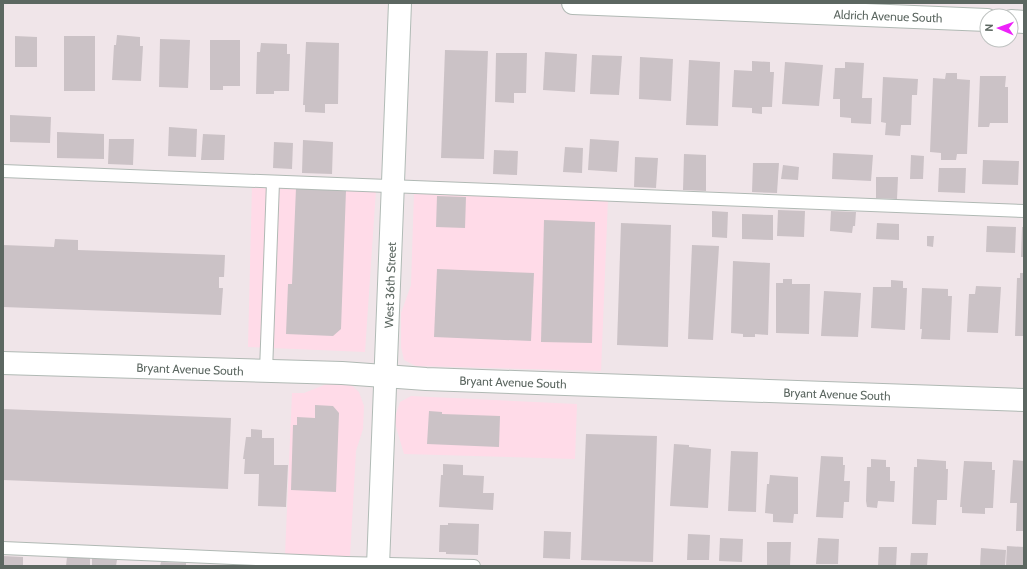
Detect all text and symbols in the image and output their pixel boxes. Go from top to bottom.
street label: Aldrich Avenue South [833,7,943,25]
north arrow [979,8,1019,48]
text: N [982,24,996,32]
street label: West 36th Street [381,242,399,328]
street label: Bryant Avenue South [136,360,244,378]
street label: Bryant Avenue South [459,373,567,391]
street label: Bryant Avenue South [783,385,891,403]

